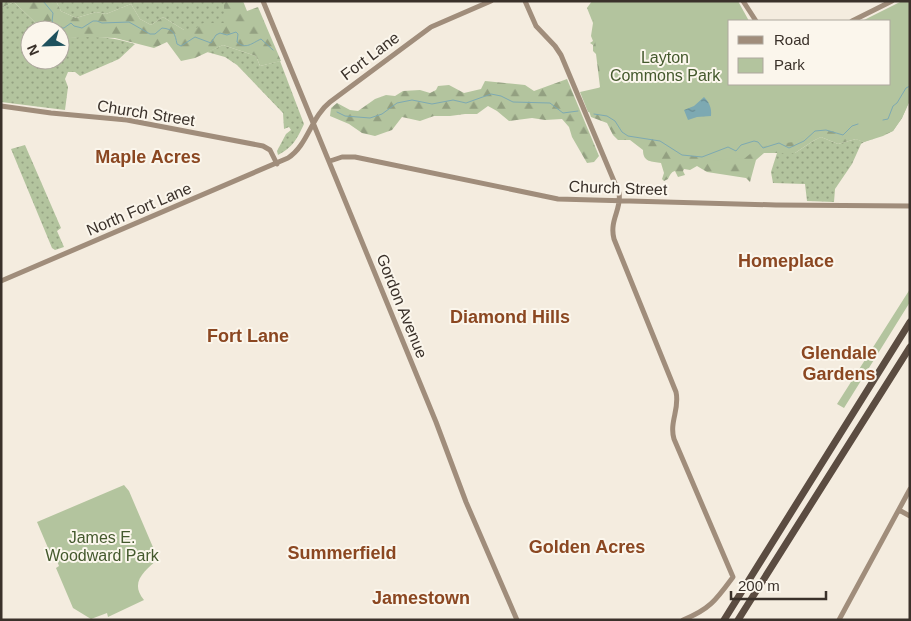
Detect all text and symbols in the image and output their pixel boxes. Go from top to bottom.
north arrow [20,20,70,70]
legend [728,20,891,85]
street label: Fort Lane [338,29,403,83]
text: Road [774,31,810,48]
text: N [24,42,42,58]
park label: Layton Commons Park [610,49,721,84]
text: Park [774,56,805,73]
street label: Church Street [96,97,197,129]
district label: Maple Acres [95,147,201,167]
street label: Church Street [568,178,668,198]
street label: North Fort Lane [84,179,194,239]
street label: Gordon Avenue [373,251,431,361]
district label: Homeplace [738,251,834,271]
district label: Diamond Hills [450,307,570,327]
district label: Fort Lane [207,326,289,346]
district label: Glendale Gardens [801,343,877,384]
park label: James E. Woodward Park [45,529,160,564]
district label: Golden Acres [529,537,645,557]
district label: Summerfield [287,543,397,563]
scale bar [731,568,826,600]
text: 200 m [738,577,780,594]
district label: Jamestown [372,588,470,608]

